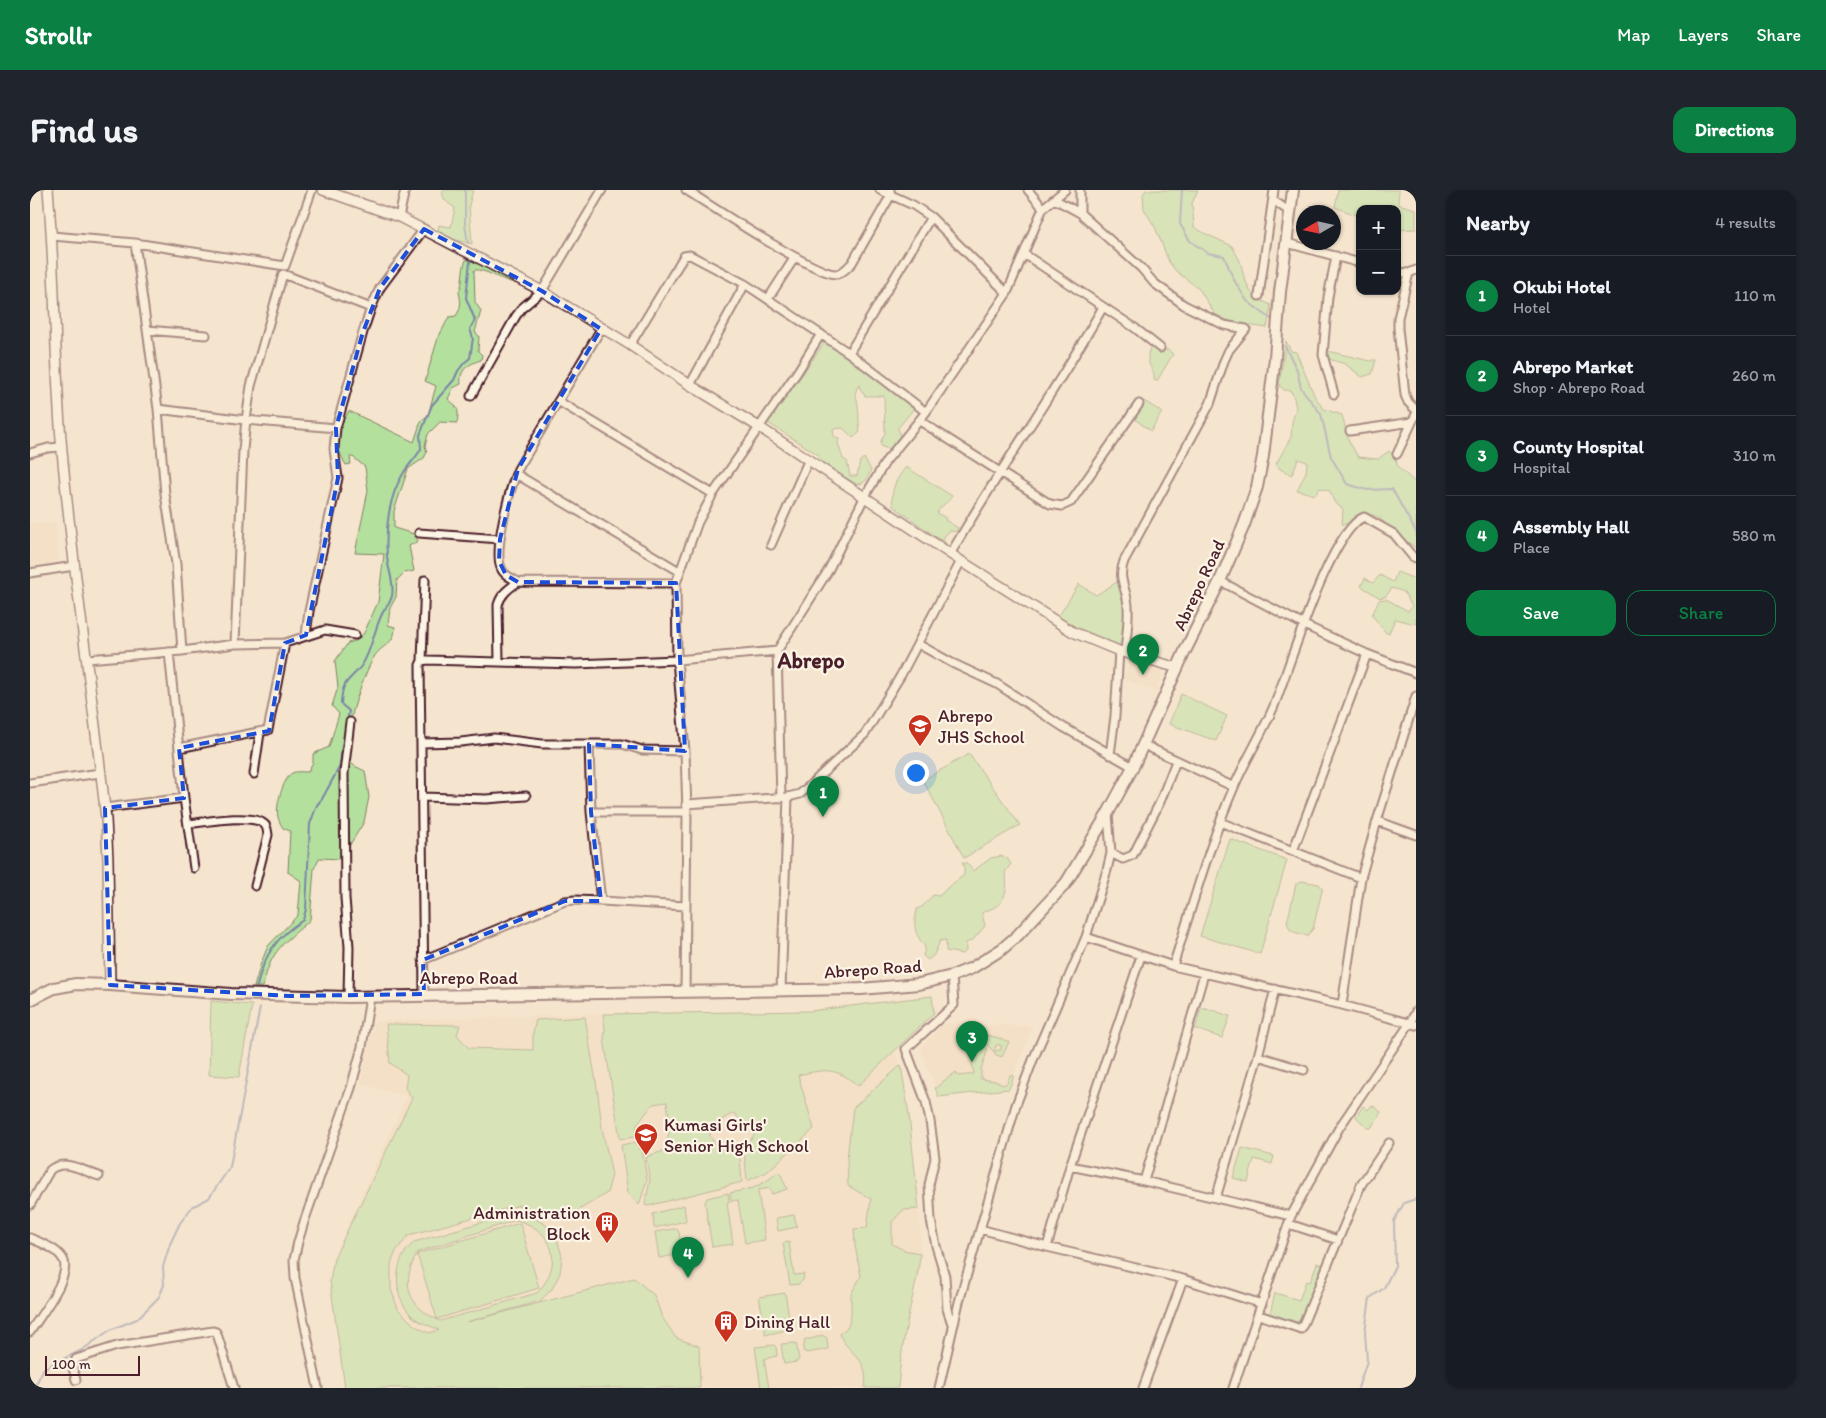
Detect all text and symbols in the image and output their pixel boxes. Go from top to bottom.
text: Strollr [25,21,91,50]
text: Map [1617,24,1650,46]
text: Layers [1678,24,1728,46]
text: Share [1756,24,1801,46]
button: Directions [1673,107,1796,153]
text: Find us [30,109,138,151]
north arrow [1296,205,1341,250]
map controls [1356,205,1401,295]
button: + [1356,205,1401,250]
text: Nearby [1466,210,1530,235]
text: 4 results [1715,213,1776,232]
button: − [1356,250,1401,295]
text: Okubi Hotel [1513,275,1611,298]
text: 1 [1478,286,1486,305]
text: 110 m [1734,286,1776,305]
text: Hotel [1513,298,1550,317]
text: Abrepo Market [1513,355,1633,378]
text: 2 [1478,366,1486,385]
text: 260 m [1732,366,1776,385]
text: Shop · Abrepo Road [1513,378,1645,397]
text: County Hospital [1513,435,1644,458]
text: 3 [1478,446,1486,465]
text: 310 m [1733,446,1776,465]
text: Hospital [1513,458,1570,477]
text: Assembly Hall [1513,515,1629,538]
text: 4 [1477,526,1487,545]
text: 580 m [1732,526,1776,545]
street label: Abrepo Road [1168,536,1230,634]
text: Place [1513,538,1550,557]
button: Save [1466,590,1616,636]
button: Share [1626,590,1776,636]
pin: 2 [1127,634,1159,675]
district label: Abrepo [776,647,845,674]
place label: Abrepo JHS School [938,705,1025,748]
school or university icon: Abrepo JHS School [907,713,933,747]
your location [903,760,929,786]
pin: 1 [807,776,839,817]
street label: Abrepo Road [823,955,923,983]
street label: Abrepo Road [420,967,518,989]
pin: 3 [956,1021,988,1062]
place label: Kumasi Girls' Senior High School [664,1114,809,1157]
school or university icon: Kumasi Girls' Senior High School [633,1122,659,1156]
place label: Administration Block [473,1202,591,1245]
building icon: Administration Block [594,1210,620,1244]
pin: 4 [672,1237,704,1278]
building icon: Dining Hall [713,1309,739,1343]
place label: Dining Hall [744,1311,830,1333]
scale bar [45,1353,140,1376]
text: 100 m [52,1356,91,1373]

